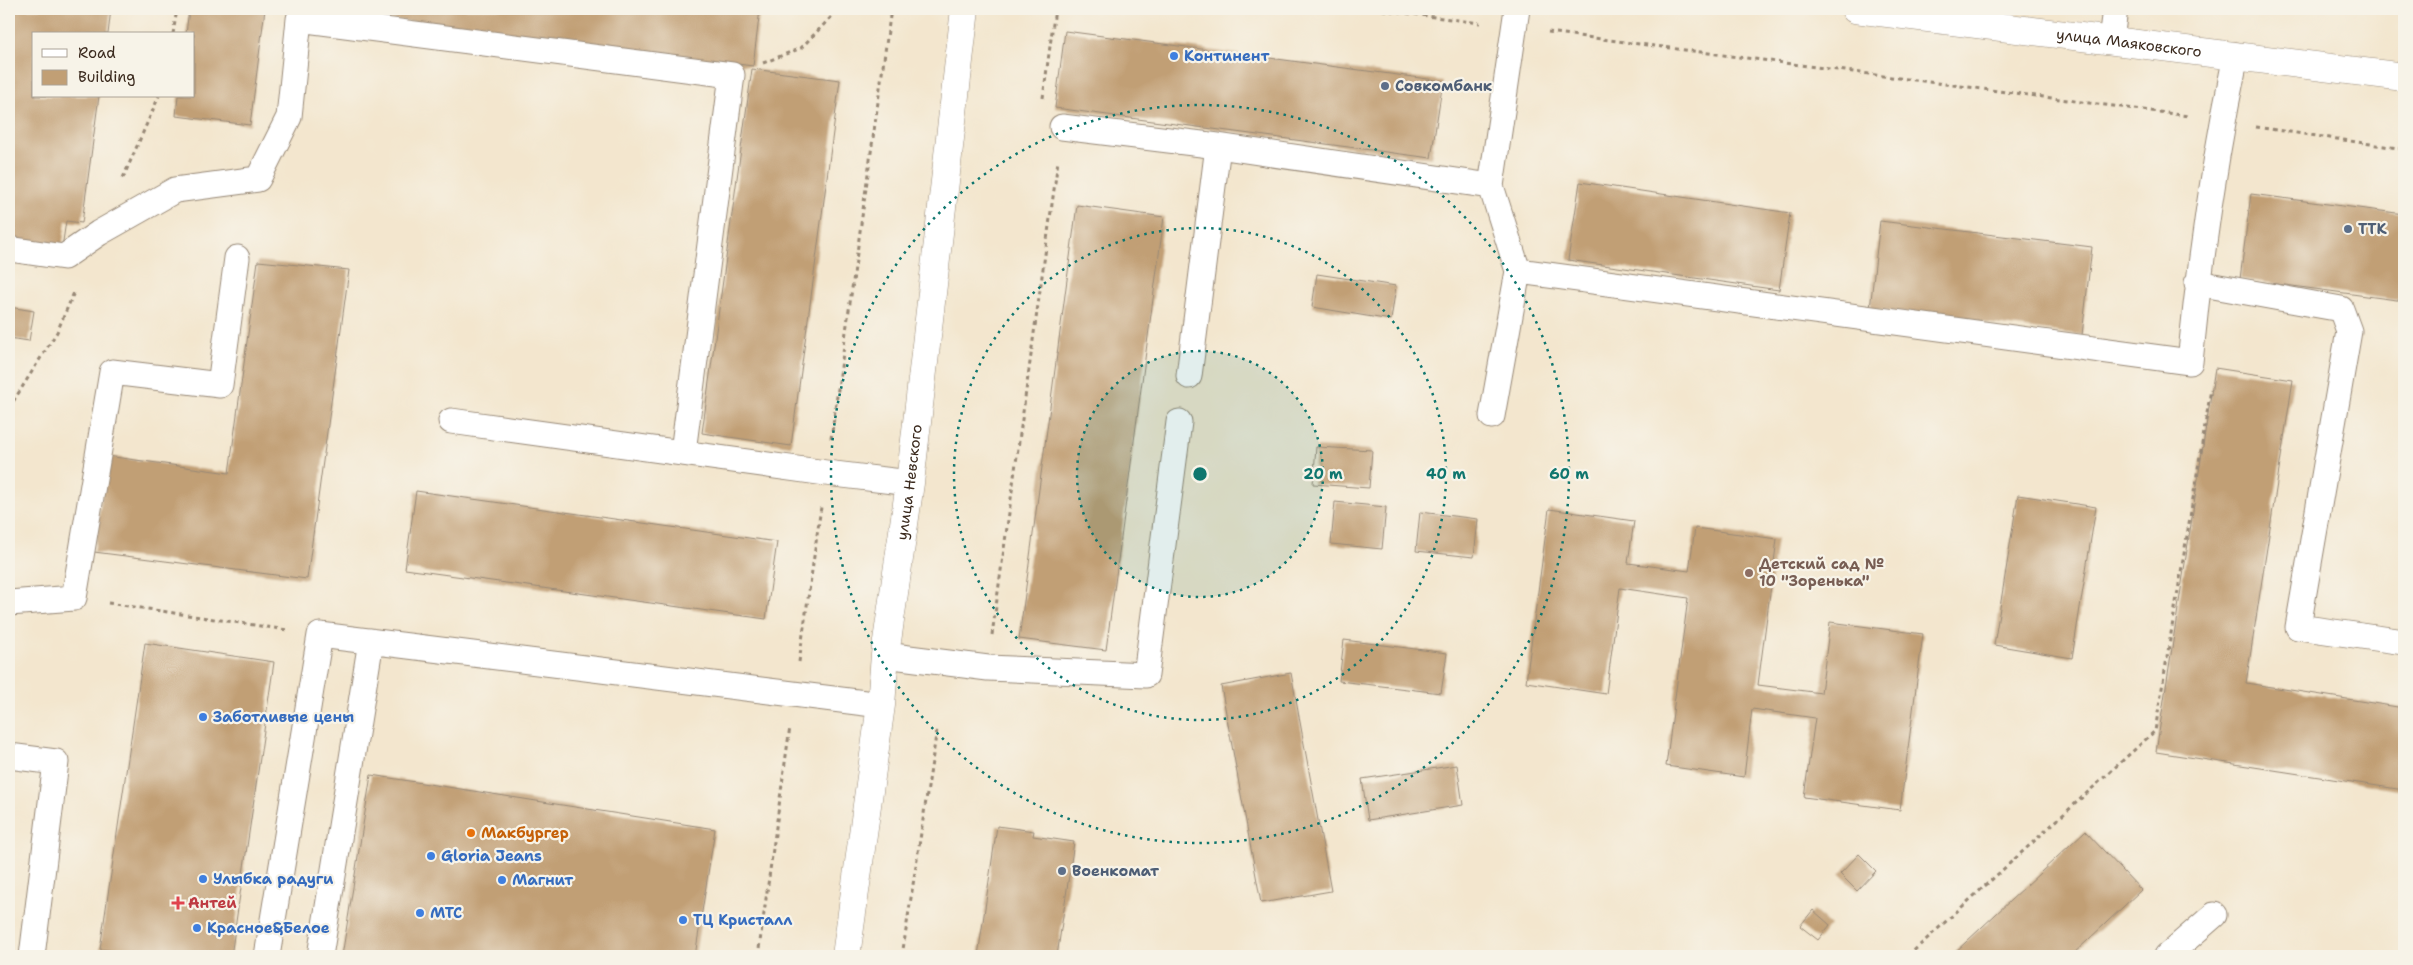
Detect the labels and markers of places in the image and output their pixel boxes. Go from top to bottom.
place label: Континент [1184,46,1269,66]
marker: Континент [1168,50,1180,62]
place label: Совкомбанк [1395,76,1493,96]
marker: Совкомбанк [1379,80,1391,92]
place label: ТТК [2358,219,2387,239]
marker: ТТК [2342,223,2354,235]
centre of rings [1191,465,1209,483]
place label: Детский сад № 10 "Зоренька" [1759,554,1884,591]
marker: Детский сад № 10 "Зоренька" [1743,567,1755,579]
place label: Заботливые цены [213,707,354,727]
marker: Заботливые цены [197,711,209,723]
place label: Макбургер [481,823,569,843]
marker: Макбургер [465,827,477,839]
place label: Gloria Jeans [441,846,542,866]
marker: Gloria Jeans [425,850,437,862]
place label: Военкомат [1072,861,1159,881]
marker: Военкомат [1056,865,1068,877]
place label: Улыбка радуги [213,869,334,889]
place label: Магнит [512,870,573,890]
marker: Улыбка радуги [197,873,209,885]
marker: Магнит [496,874,508,886]
place label: Антей [188,893,237,913]
marker: Антей [172,897,184,909]
place label: МТС [430,903,462,923]
marker: МТС [414,907,426,919]
place label: ТЦ Кристалл [693,910,792,930]
marker: ТЦ Кристалл [677,914,689,926]
place label: Красное&Белое [207,918,330,938]
marker: Красное&Белое [191,922,203,934]

